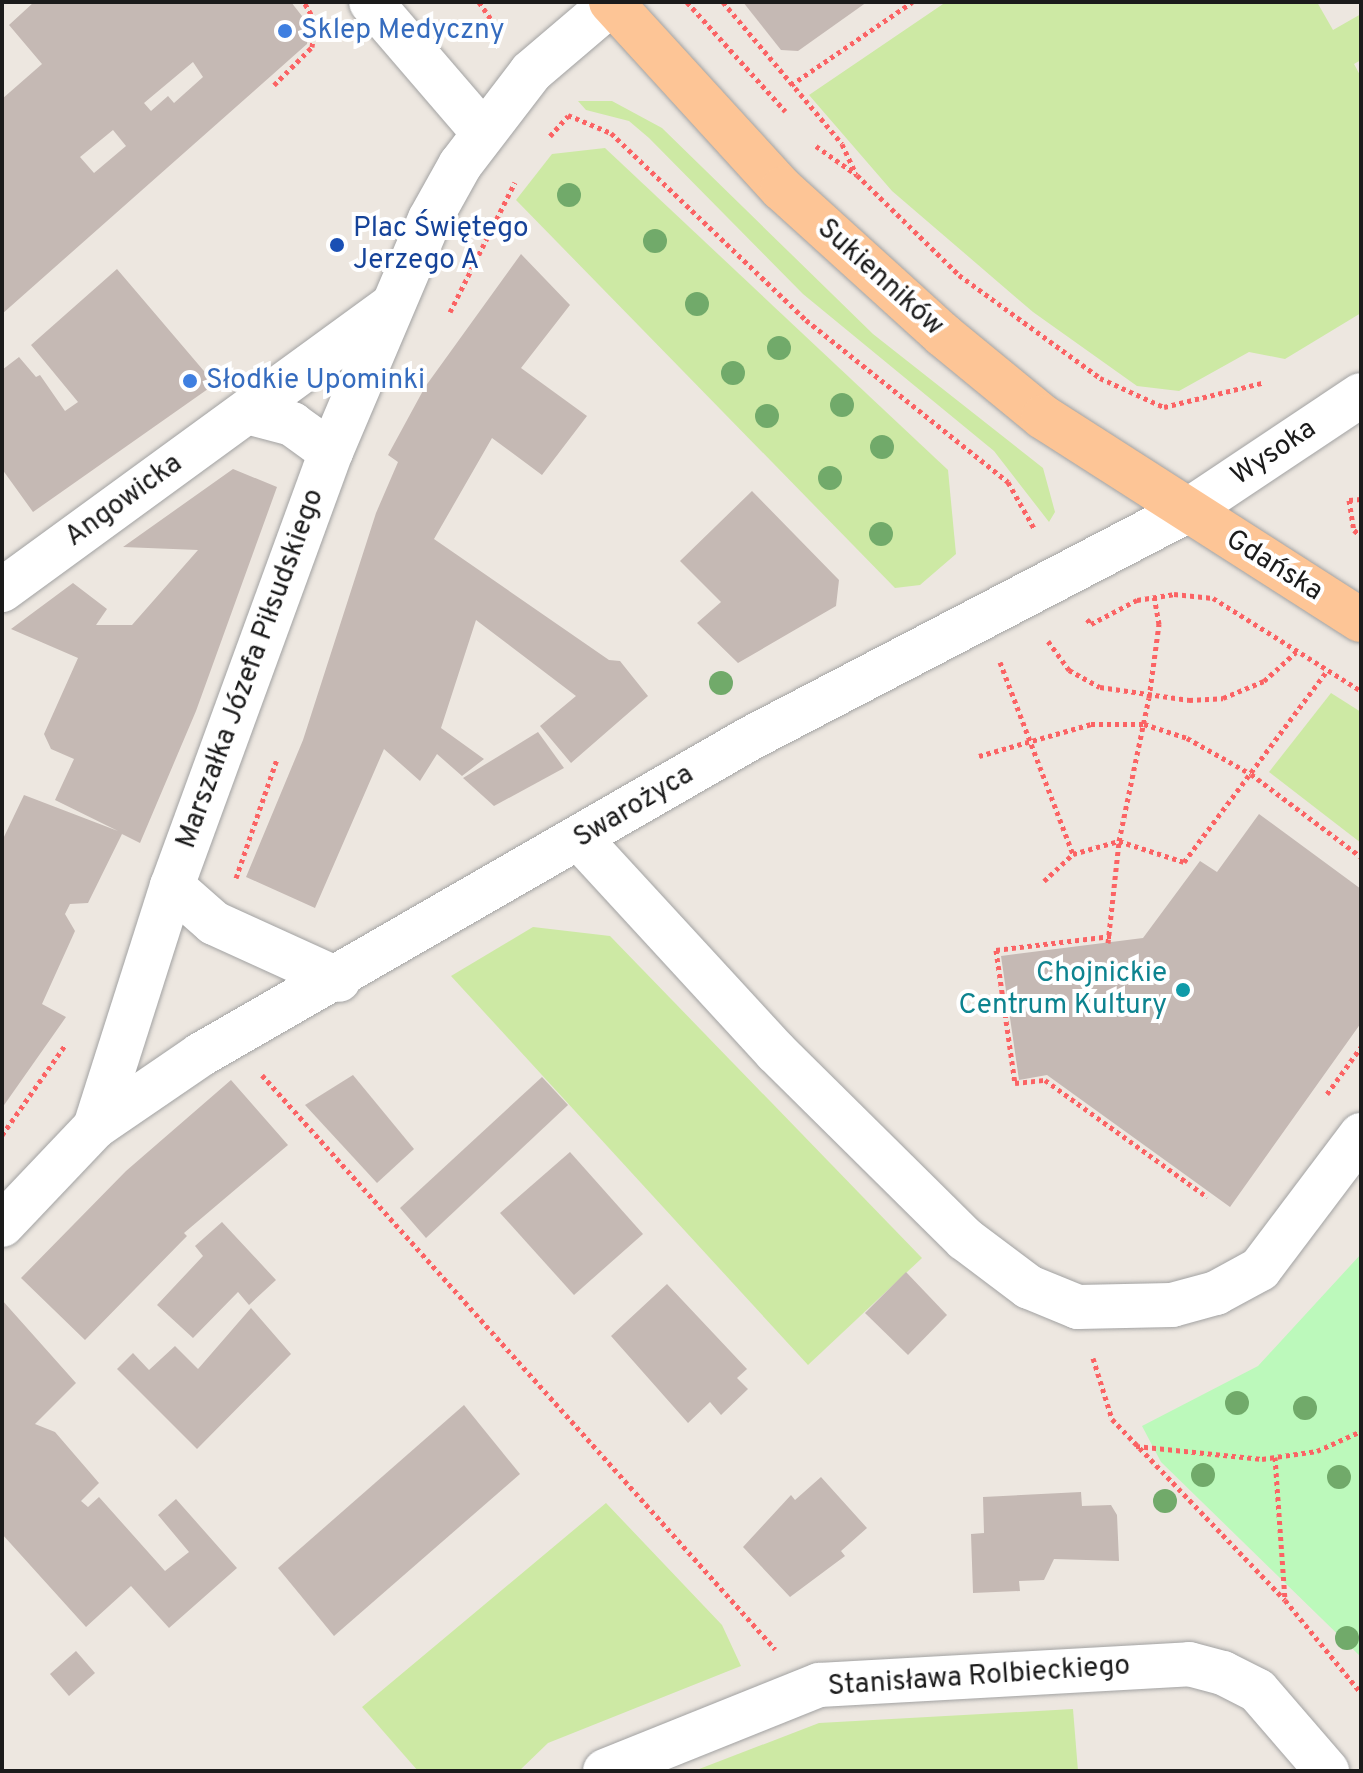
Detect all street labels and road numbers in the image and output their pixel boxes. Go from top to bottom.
street label: Sukienników [810,212,950,344]
street label: Wysoka [1225,413,1323,493]
street label: Angowicka [59,447,189,555]
street label: Marszałka Józefa Piłsudskiego [170,485,332,853]
street label: Gdańska [1219,523,1329,609]
street label: Swarożyca [568,758,700,856]
street label: Stanisława Rolbieckiego [827,1650,1131,1704]

